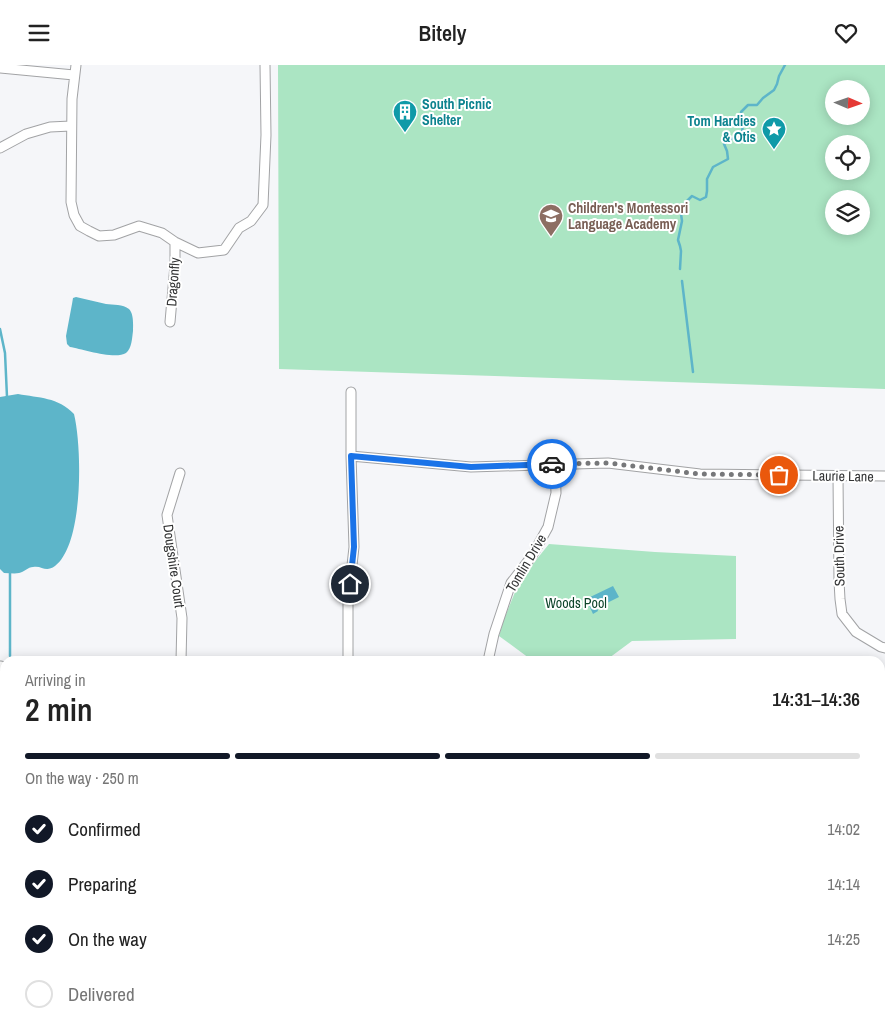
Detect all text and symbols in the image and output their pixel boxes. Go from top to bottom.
text: Bitely [419,18,466,48]
icon: menu [25,19,53,47]
icon: heart [832,19,860,47]
north arrow [825,80,870,125]
map controls [825,80,870,235]
place label: South Picnic Shelter [422,95,492,129]
building icon: South Picnic Shelter [392,99,418,133]
place label: Tom Hardies & Otis [687,112,756,146]
place icon: Tom Hardies & Otis [761,116,787,150]
button: locate [825,135,870,180]
button: layers [825,190,870,235]
place label: Children's Montessori Language Academy [568,199,688,233]
school or university icon: Children's Montessori Language Academy [538,203,564,237]
street label: Dragonfly [162,257,184,307]
courier [527,439,577,489]
icon: car [538,450,566,478]
pin [758,454,800,496]
icon: bag [765,461,793,489]
street label: Laurie Lane [812,466,874,486]
street label: Dougshire Court [159,523,189,609]
street label: South Drive [829,526,849,586]
street label: Tomlin Drive [502,531,550,595]
pin [329,563,371,605]
icon: home [336,570,364,598]
park label: Woods Pool [545,594,607,612]
text: Arriving in [25,669,86,691]
text: 14:31–14:36 [772,686,860,712]
text: 2 min [25,688,93,731]
text: On the way · 250 m [25,767,139,789]
icon: check [25,815,53,843]
text: Confirmed [68,816,141,842]
text: 14:02 [827,818,860,840]
icon: check [25,870,53,898]
text: Preparing [68,871,136,897]
text: 14:14 [827,873,860,895]
icon: check [25,925,53,953]
text: On the way [68,926,147,952]
text: 14:25 [827,928,860,950]
text: Delivered [68,981,135,1007]

